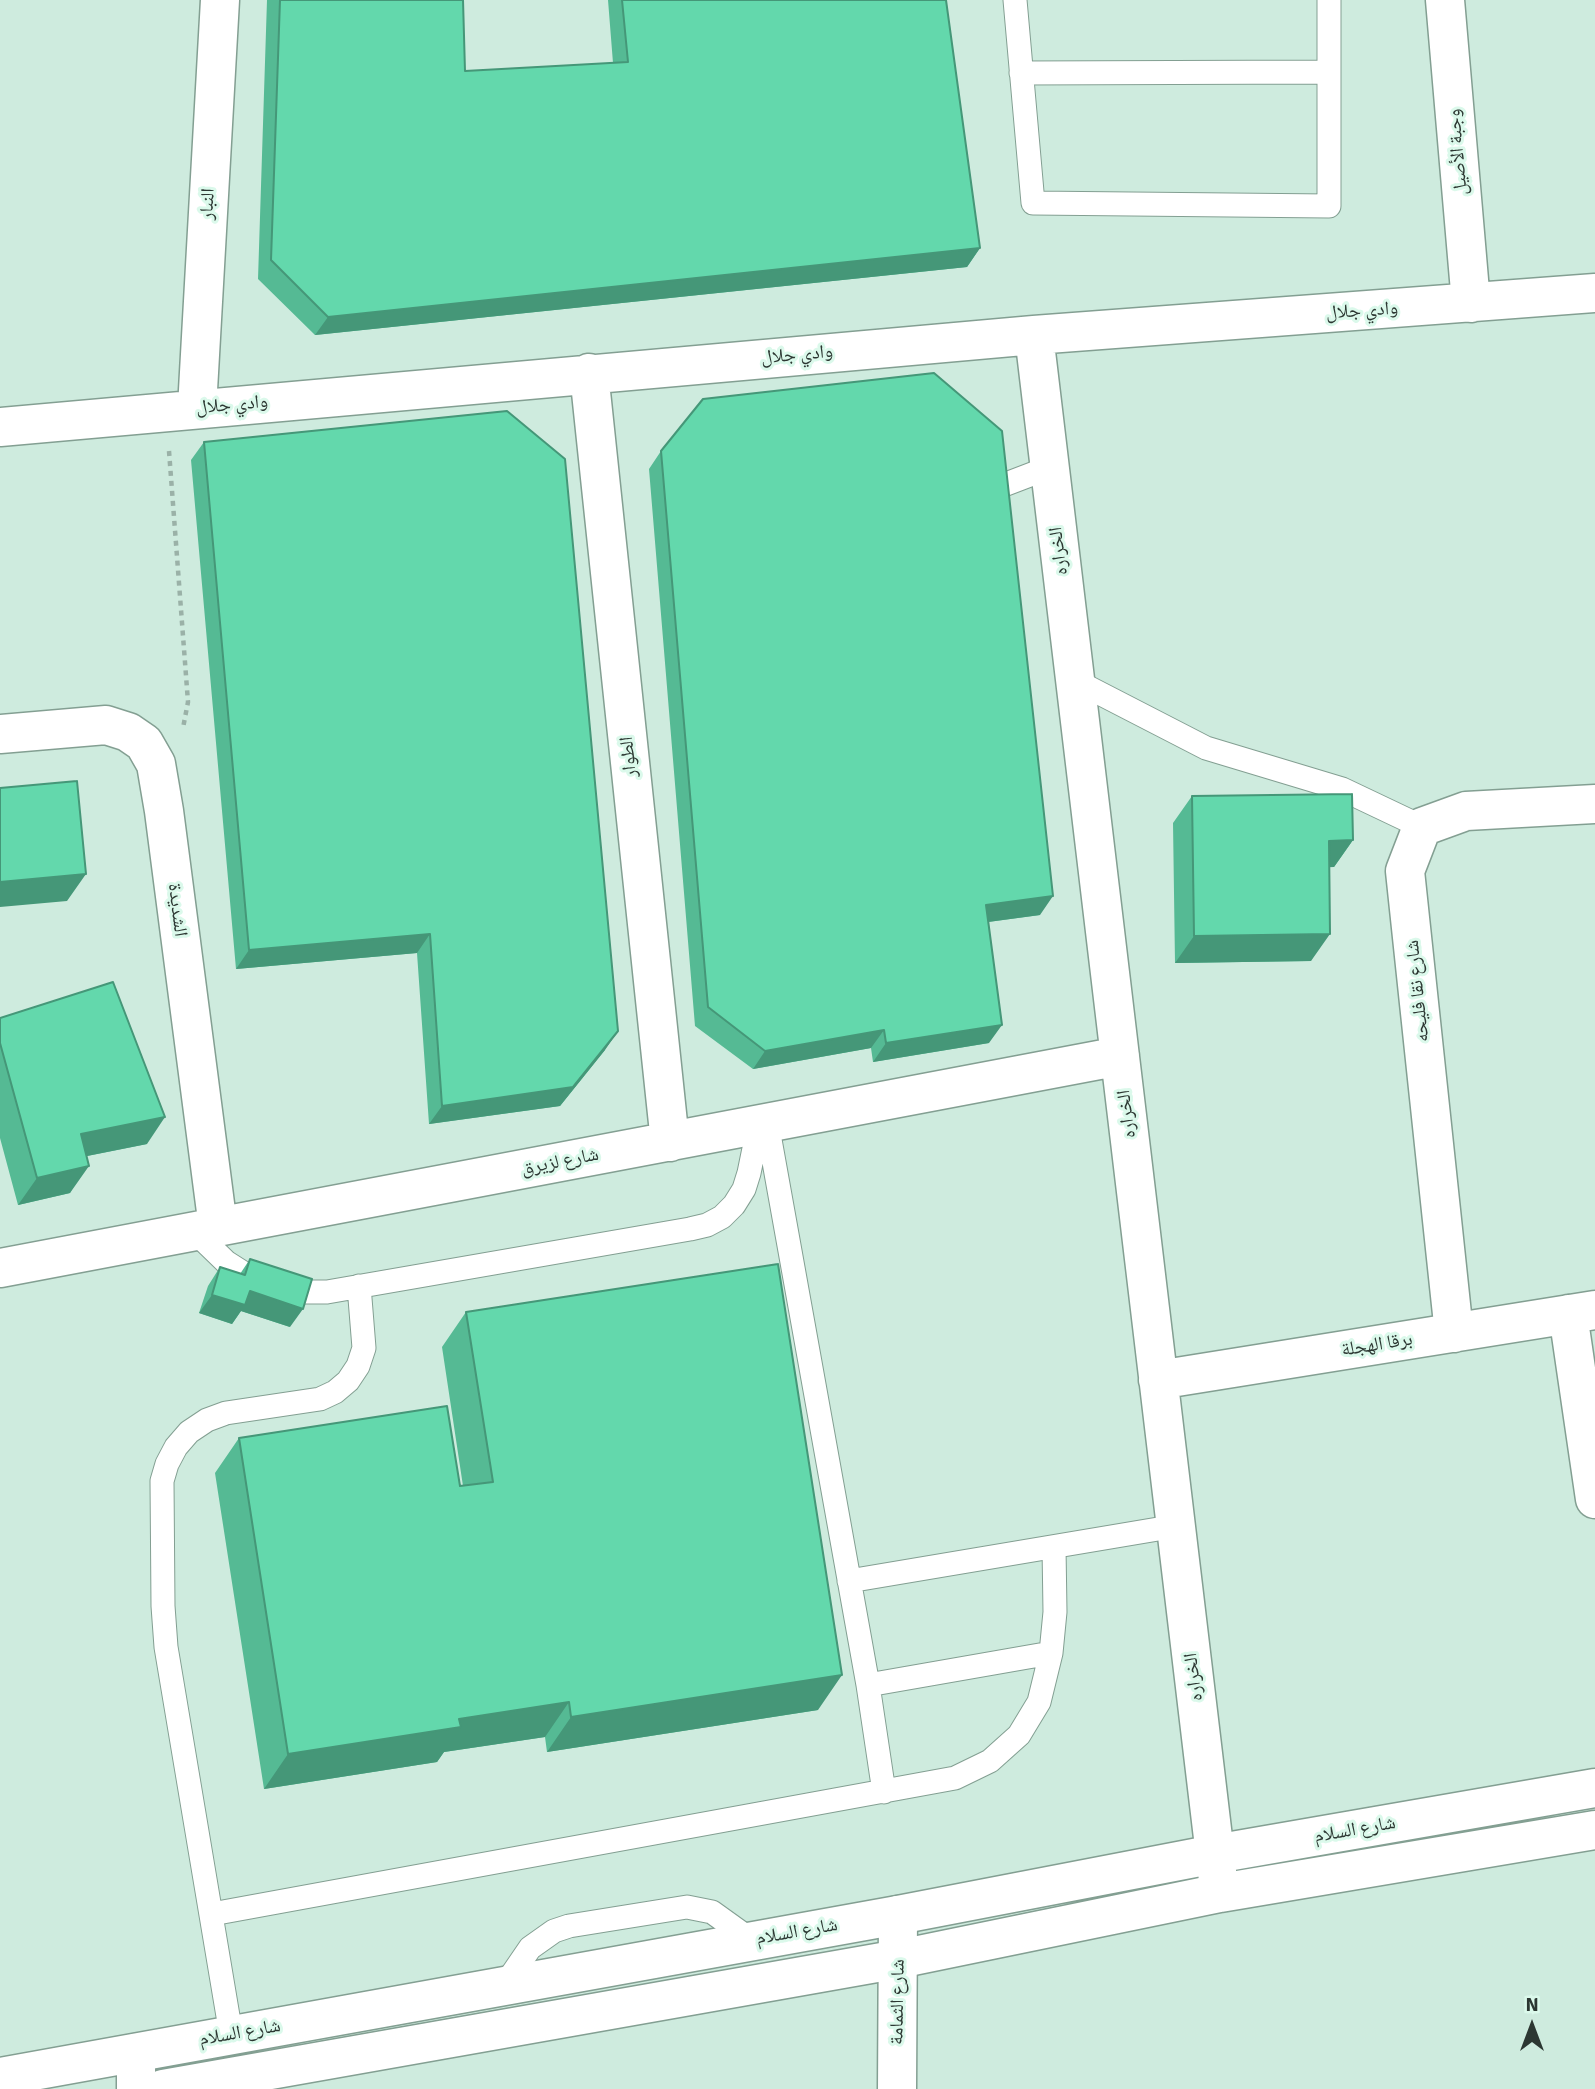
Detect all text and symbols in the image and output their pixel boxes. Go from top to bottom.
street label: وجبة الأصيل [1443,108,1473,196]
street label: النبار [196,188,220,220]
street label: وادي جلال [1325,297,1399,325]
street label: وادي جلال [760,340,834,370]
street label: وادي جلال [195,390,269,420]
street label: الخراره [1045,526,1073,576]
street label: الطوار [616,735,642,779]
street label: الشديدة [162,882,192,938]
street label: شارع نقا فليحه [1401,939,1435,1043]
street label: الخراره [1113,1089,1141,1139]
street label: شارع لزيرق [519,1143,601,1181]
street label: برقا الهجلة [1340,1328,1414,1362]
street label: الخراره [1180,1652,1208,1702]
street label: شارع السلام [1312,1812,1398,1848]
street label: شارع السلام [754,1914,840,1950]
street label: شارع الثمامة [886,1959,910,2045]
north arrow [1497,1991,1567,2061]
text: N [1525,1993,1539,2017]
street label: شارع السلام [197,2015,283,2051]

